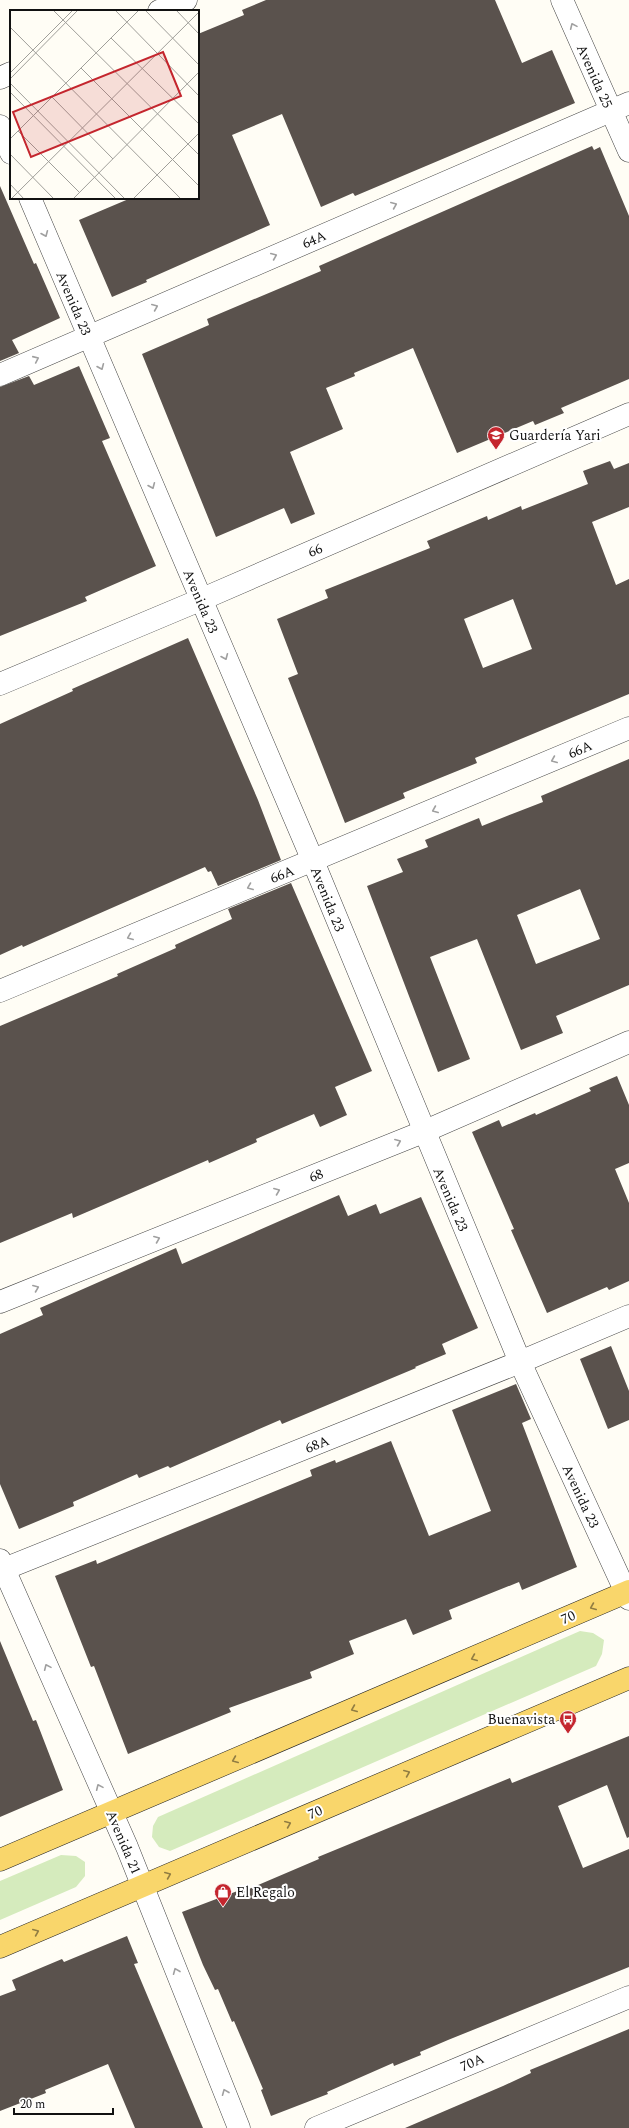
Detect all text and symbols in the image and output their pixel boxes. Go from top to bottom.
inset map [10,10,199,199]
one-way arrow [570,23,578,30]
street label: Avenida 25 [571,41,618,112]
one-way arrow [390,201,397,209]
street label: 64A [299,225,330,254]
one-way arrow [40,230,48,237]
one-way arrow [270,253,278,261]
street label: Avenida 23 [51,268,97,339]
one-way arrow [151,304,158,312]
one-way arrow [32,356,39,364]
one-way arrow [96,363,104,370]
school or university icon: Guardería Yari [486,425,506,450]
place label: Guardería Yari [509,425,601,446]
one-way arrow [147,483,155,490]
street label: 66 [305,538,326,563]
street label: Avenida 23 [178,566,224,637]
one-way arrow [220,653,228,661]
street label: 66A [565,735,596,764]
one-way arrow [551,755,558,763]
one-way arrow [431,806,438,814]
street label: 66A [267,860,298,889]
street label: Avenida 23 [305,864,350,935]
one-way arrow [247,883,254,891]
one-way arrow [126,932,134,940]
one-way arrow [394,1138,401,1146]
street label: 68 [306,1163,327,1188]
street label: Avenida 23 [428,1164,474,1235]
one-way arrow [274,1187,281,1195]
one-way arrow [153,1236,160,1244]
one-way arrow [33,1284,40,1292]
street label: 68A [302,1430,333,1459]
street label: Avenida 23 [557,1461,604,1531]
one-way arrow [590,1602,597,1610]
street label: 70 [558,1605,579,1630]
one-way arrow [470,1653,477,1661]
one-way arrow [44,1664,52,1671]
one-way arrow [351,1704,359,1712]
place label: Buenavista [487,1709,555,1730]
bus stop icon: Buenavista [558,1709,578,1734]
one-way arrow [231,1755,239,1763]
one-way arrow [404,1769,411,1777]
one-way arrow [96,1783,104,1790]
street label: 70 [305,1800,326,1825]
street label: Avenida 21 [101,1807,147,1878]
one-way arrow [283,1821,291,1829]
one-way arrow [164,1872,172,1880]
shop icon: El Regalo [213,1882,233,1907]
place label: El Regalo [236,1882,295,1903]
one-way arrow [32,1928,39,1936]
one-way arrow [172,1968,180,1975]
street label: 70A [457,2048,488,2077]
one-way arrow [221,2088,229,2095]
scale bar [14,2090,113,2116]
text: 20 m [20,2095,45,2114]

